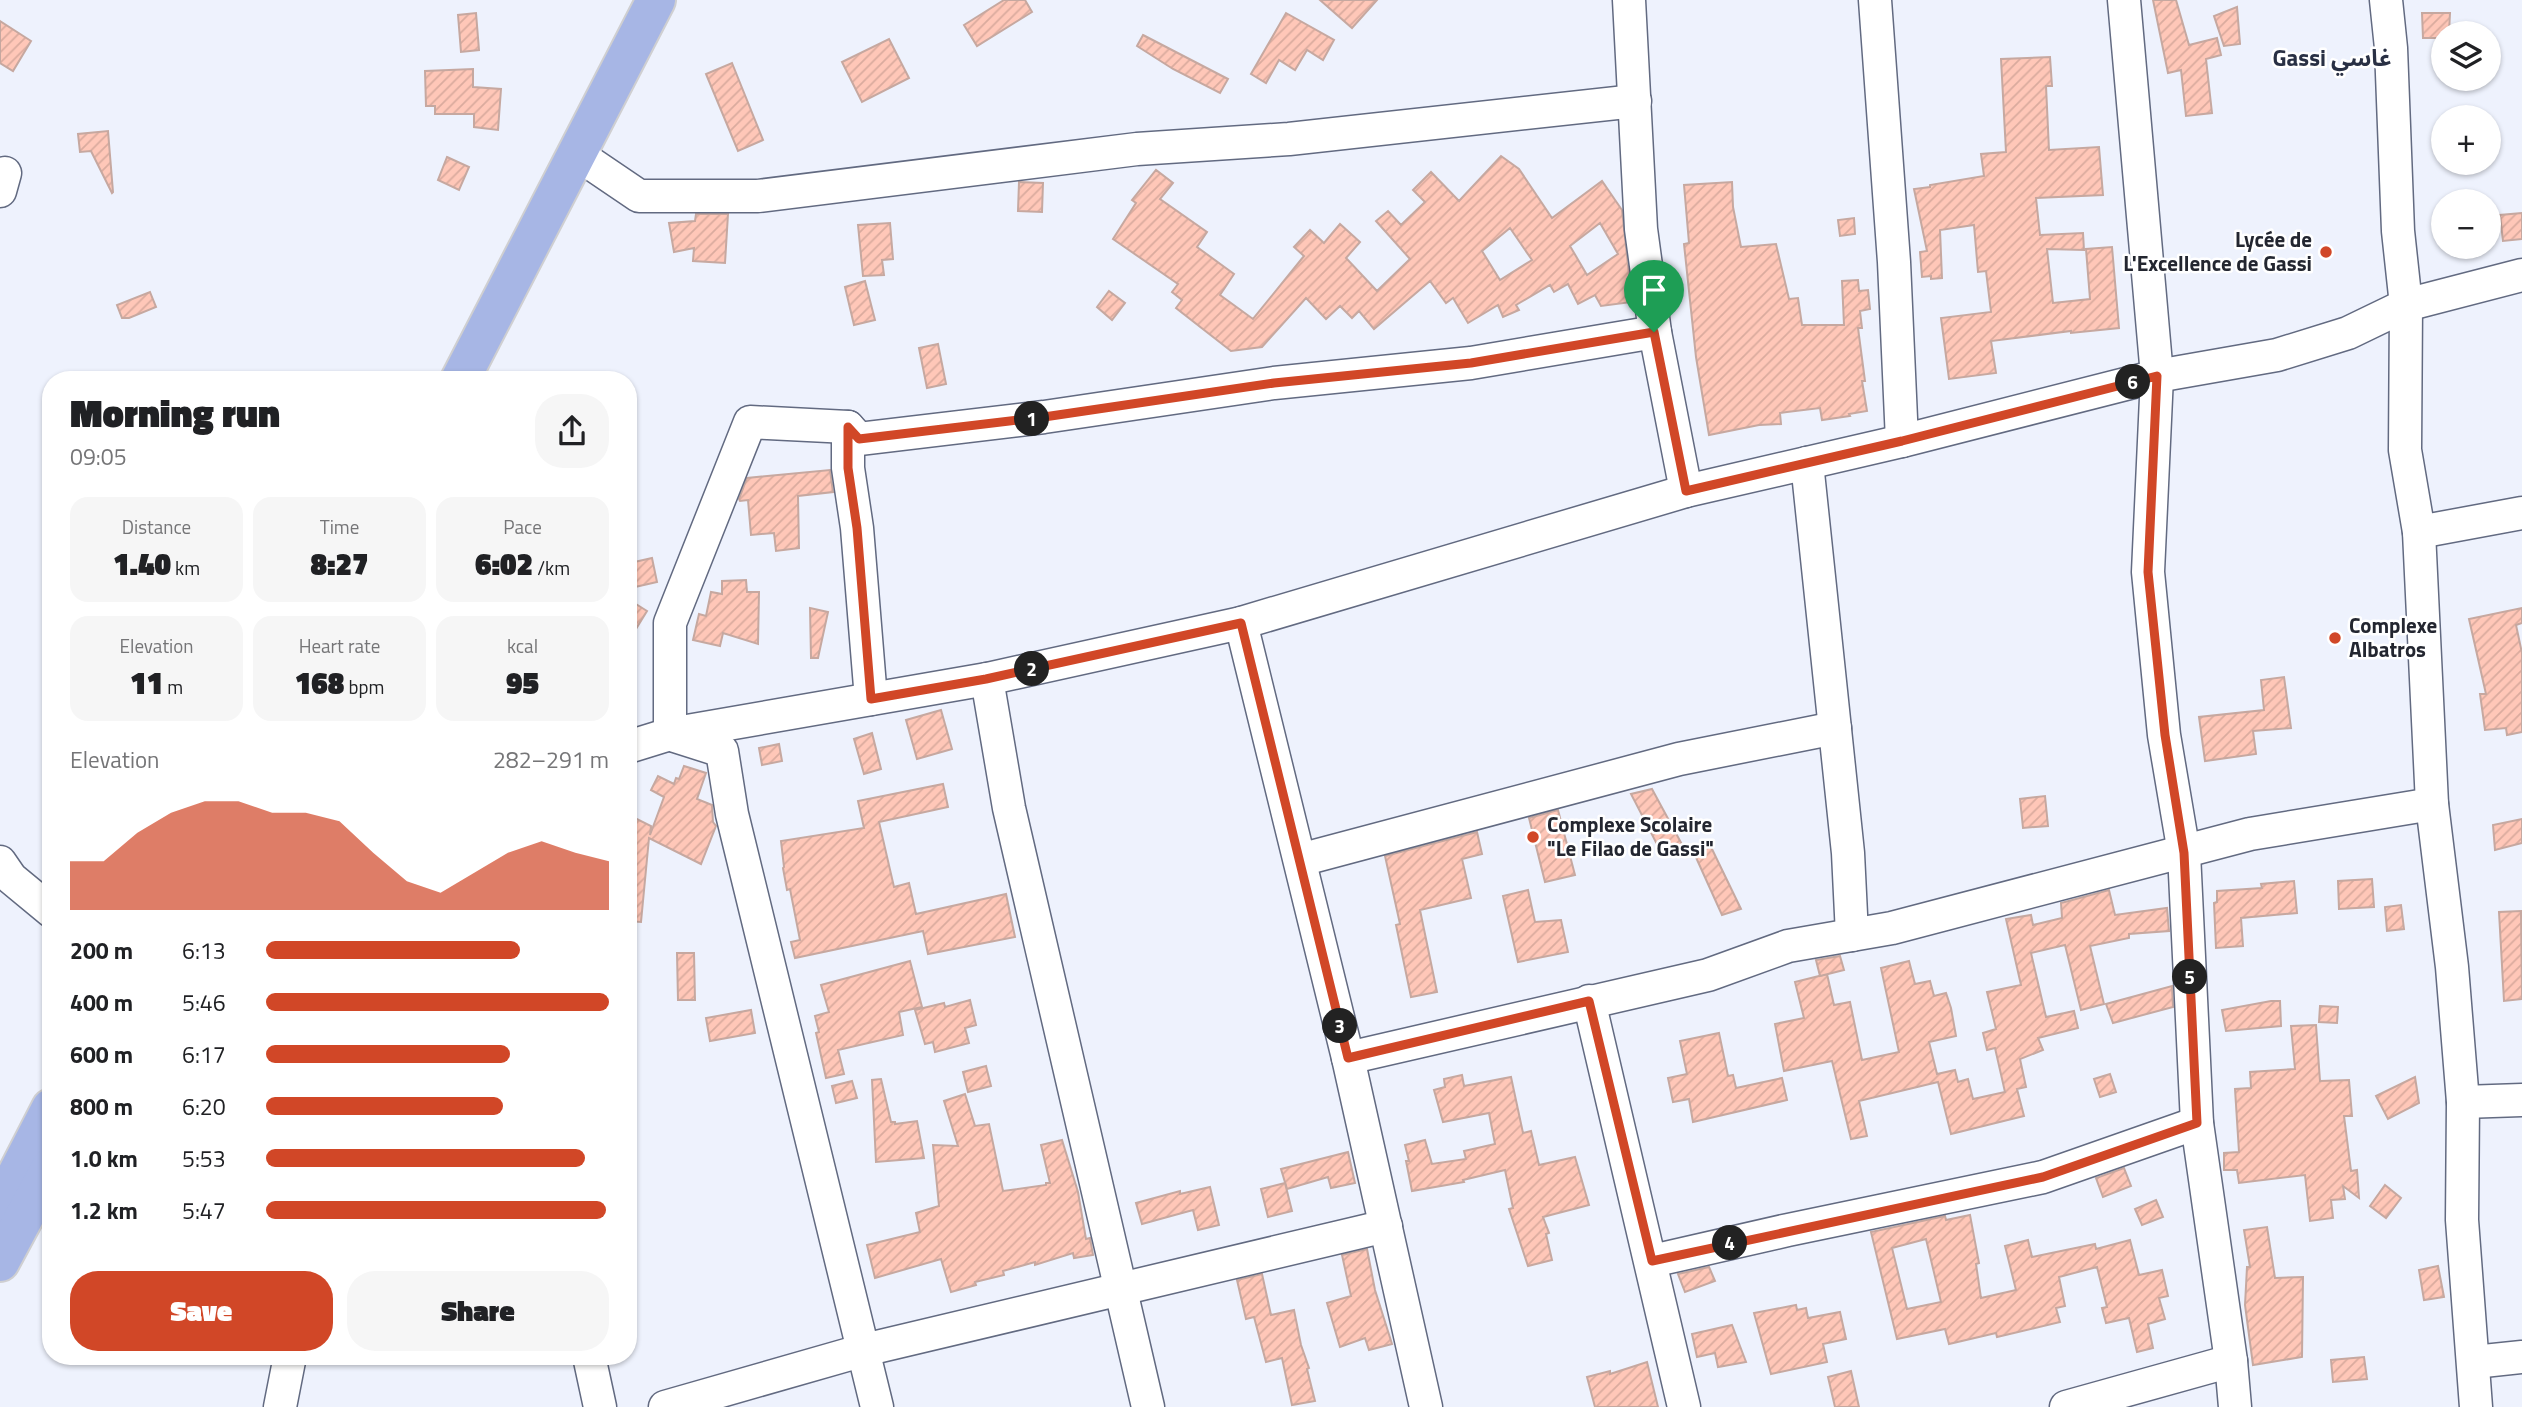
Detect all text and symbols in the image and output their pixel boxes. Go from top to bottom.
map controls [2431,21,2501,259]
button: layers [2431,21,2501,91]
district label: Gassi غاسي [2273,40,2391,76]
button: + [2431,105,2501,175]
button: − [2431,189,2501,259]
place label: Lycée de L'Excellence de Gassi [2123,223,2312,279]
marker: Lycée de L'Excellence de Gassi [2318,244,2334,260]
pin [1624,260,1684,332]
icon: arrive [1635,271,1673,309]
pin: 6 [2116,364,2150,400]
text: 6 [2127,367,2138,396]
text: Morning run [70,384,280,442]
button: share [535,394,609,468]
pin: 1 [1014,402,1050,436]
text: 1 [1026,404,1037,433]
text: 09:05 [70,439,127,474]
text: Distance [122,512,191,541]
text: Time [320,512,359,541]
text: Pace [503,512,542,541]
text: 1.40 [113,541,171,587]
text: 8:27 [310,541,369,587]
text: 6:02 [475,541,533,587]
text: km [171,553,200,582]
text: /km [533,553,570,582]
place label: Complexe Albatros [2349,609,2437,665]
marker: Complexe Albatros [2327,630,2343,646]
text: Elevation [120,631,193,660]
text: Heart rate [299,631,380,660]
text: kcal [507,631,538,660]
pin: 2 [1014,652,1050,686]
text: 2 [1026,654,1037,683]
text: 11 [130,660,163,706]
text: 168 [295,660,344,706]
text: 95 [506,660,539,706]
text: m [163,672,183,701]
text: bpm [344,672,384,701]
text: Elevation [70,742,159,777]
text: 282–291 m [493,742,609,777]
place label: Complexe Scolaire "Le Filao de Gassi" [1547,808,1714,864]
marker: Complexe Scolaire "Le Filao de Gassi" [1525,829,1541,845]
text: 200 m [70,933,133,968]
text: 6:13 [182,933,226,968]
pin: 5 [2172,960,2208,995]
text: 5 [2184,962,2195,991]
text: 400 m [70,985,133,1020]
text: 5:46 [182,985,226,1020]
pin: 3 [1322,1009,1358,1044]
text: 3 [1334,1011,1345,1040]
text: 600 m [70,1037,133,1072]
text: 6:17 [182,1037,226,1072]
text: 800 m [70,1089,133,1124]
text: 6:20 [182,1089,226,1124]
text: 1.0 km [70,1141,138,1176]
text: 5:53 [182,1141,226,1176]
text: 1.2 km [70,1193,138,1228]
text: 5:47 [182,1193,226,1228]
pin: 4 [1712,1226,1748,1260]
text: 4 [1724,1228,1735,1257]
button: Save [70,1271,333,1351]
button: Share [347,1271,609,1351]

